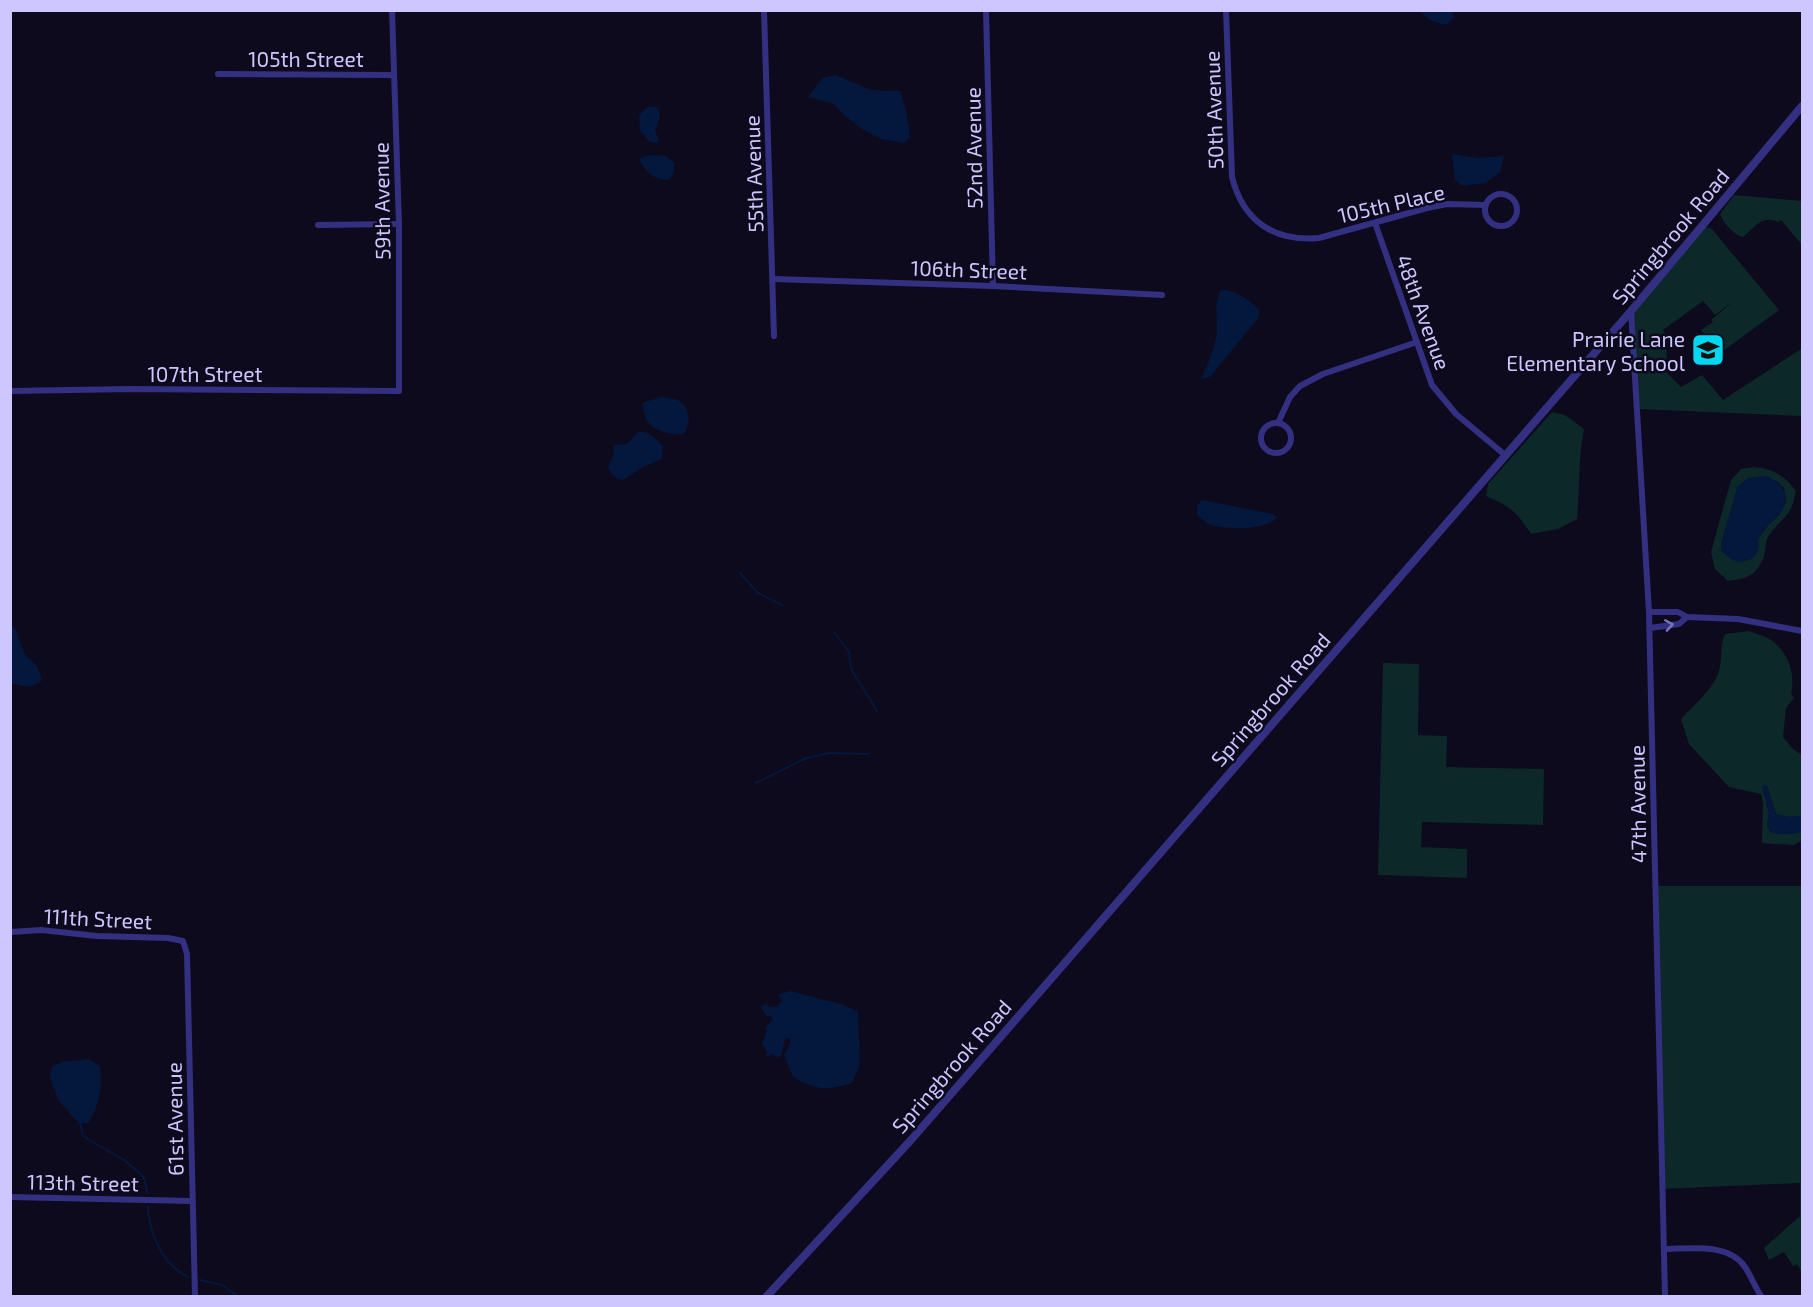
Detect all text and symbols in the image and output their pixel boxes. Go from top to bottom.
street label: 105th Street [248,46,364,71]
street label: 50th Avenue [1198,50,1228,170]
street label: 52nd Avenue [959,87,987,209]
street label: 55th Avenue [738,115,768,233]
street label: 59th Avenue [367,142,395,260]
street label: Springbrook Road [1606,163,1734,309]
street label: 105th Place [1335,179,1447,227]
street label: 48th Avenue [1392,251,1456,373]
street label: 106th Street [910,254,1028,284]
place label: Prairie Lane Elementary School [1506,326,1686,375]
school or university icon: Prairie Lane Elementary School [1690,332,1726,368]
street label: 107th Street [147,361,263,386]
one-way arrow [1665,619,1674,631]
street label: Springbrook Road [1205,627,1335,771]
street label: 47th Avenue [1623,745,1651,863]
street label: 111th Street [43,903,153,933]
street label: Springbrook Road [886,994,1016,1138]
street label: 61st Avenue [161,1062,187,1176]
street label: 113th Street [27,1169,139,1195]

